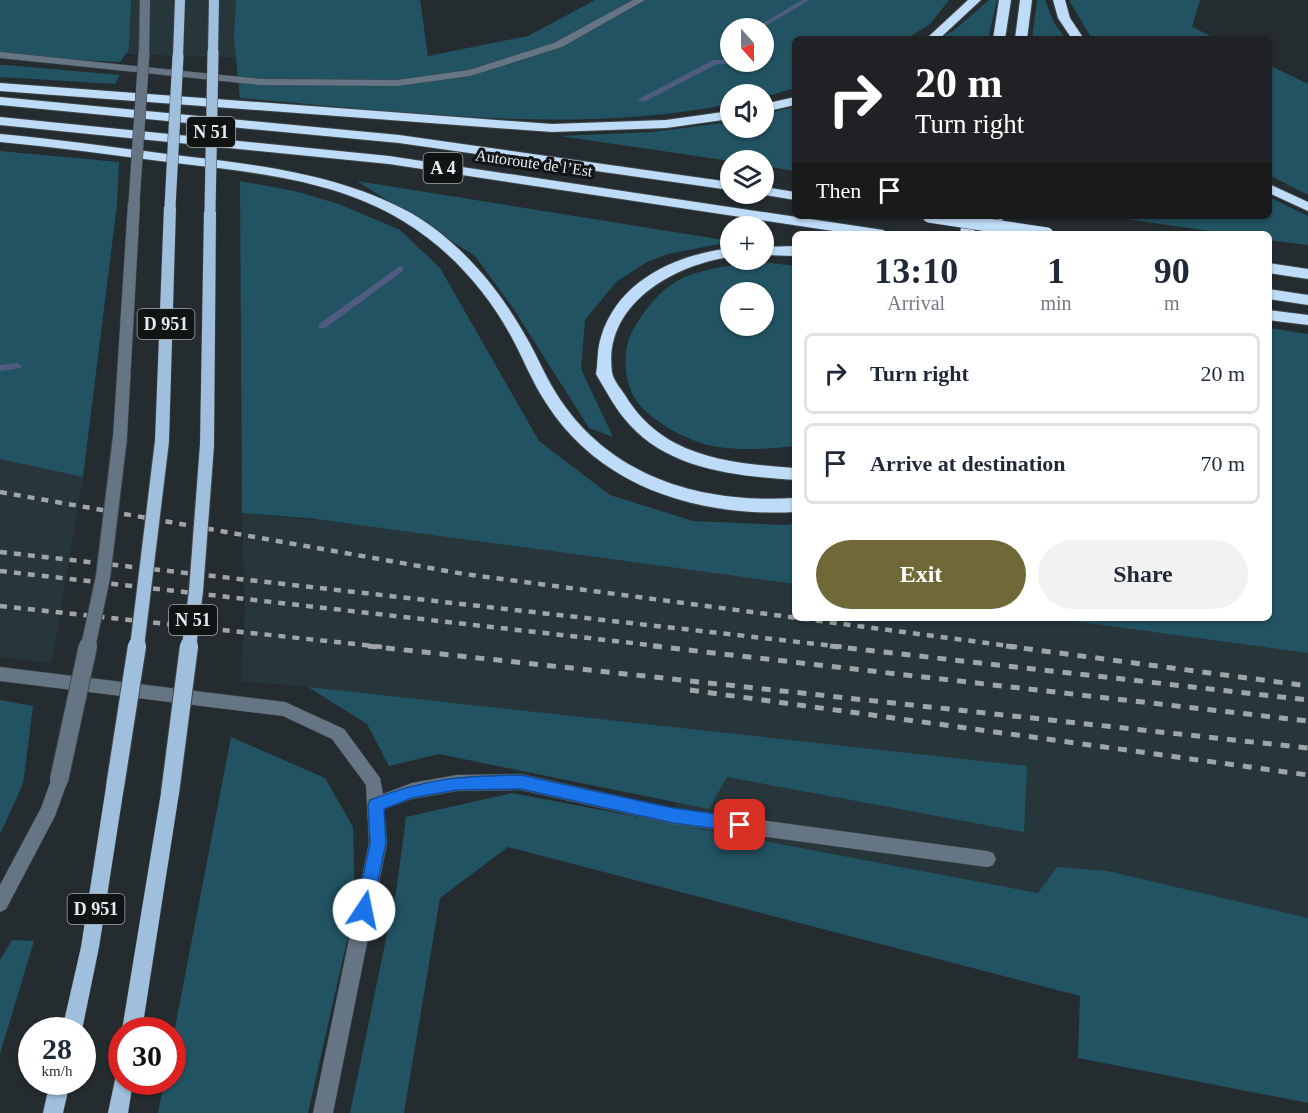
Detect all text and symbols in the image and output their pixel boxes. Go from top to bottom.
north arrow [720,18,774,72]
map controls [720,18,774,336]
icon: right [816,60,894,138]
text: 20 m [915,60,1003,106]
button: sound [720,84,774,138]
text: Turn right [915,109,1024,139]
road number: N 51 [187,117,235,147]
street label: Autoroute de l’Est [474,146,594,180]
button: layers [720,150,774,204]
road number: A 4 [424,153,462,183]
icon: arrive [873,174,906,207]
text: Then [816,178,861,203]
button: + [720,216,774,270]
text: 13:10 [874,251,958,291]
text: 1 [1047,251,1065,291]
text: 90 [1154,251,1190,291]
button: − [720,282,774,336]
text: Arrival [887,292,945,314]
text: min [1040,292,1072,314]
text: m [1164,292,1180,314]
road number: D 951 [138,309,195,339]
icon: right [819,357,852,390]
text: Turn right [870,361,969,386]
text: 20 m [1200,361,1245,386]
icon: arrive [819,447,852,480]
text: Arrive at destination [870,451,1066,476]
text: 70 m [1200,451,1245,476]
button: Exit [816,540,1026,609]
button: Share [1038,540,1248,609]
road number: N 51 [169,605,217,635]
pin [714,799,765,850]
icon: arrive [723,808,756,841]
position arrow [332,878,396,942]
road number: D 951 [68,894,124,924]
speed limit sign: 30 [108,1017,186,1095]
text: 28 [42,1032,72,1065]
text: km/h [42,1063,72,1079]

